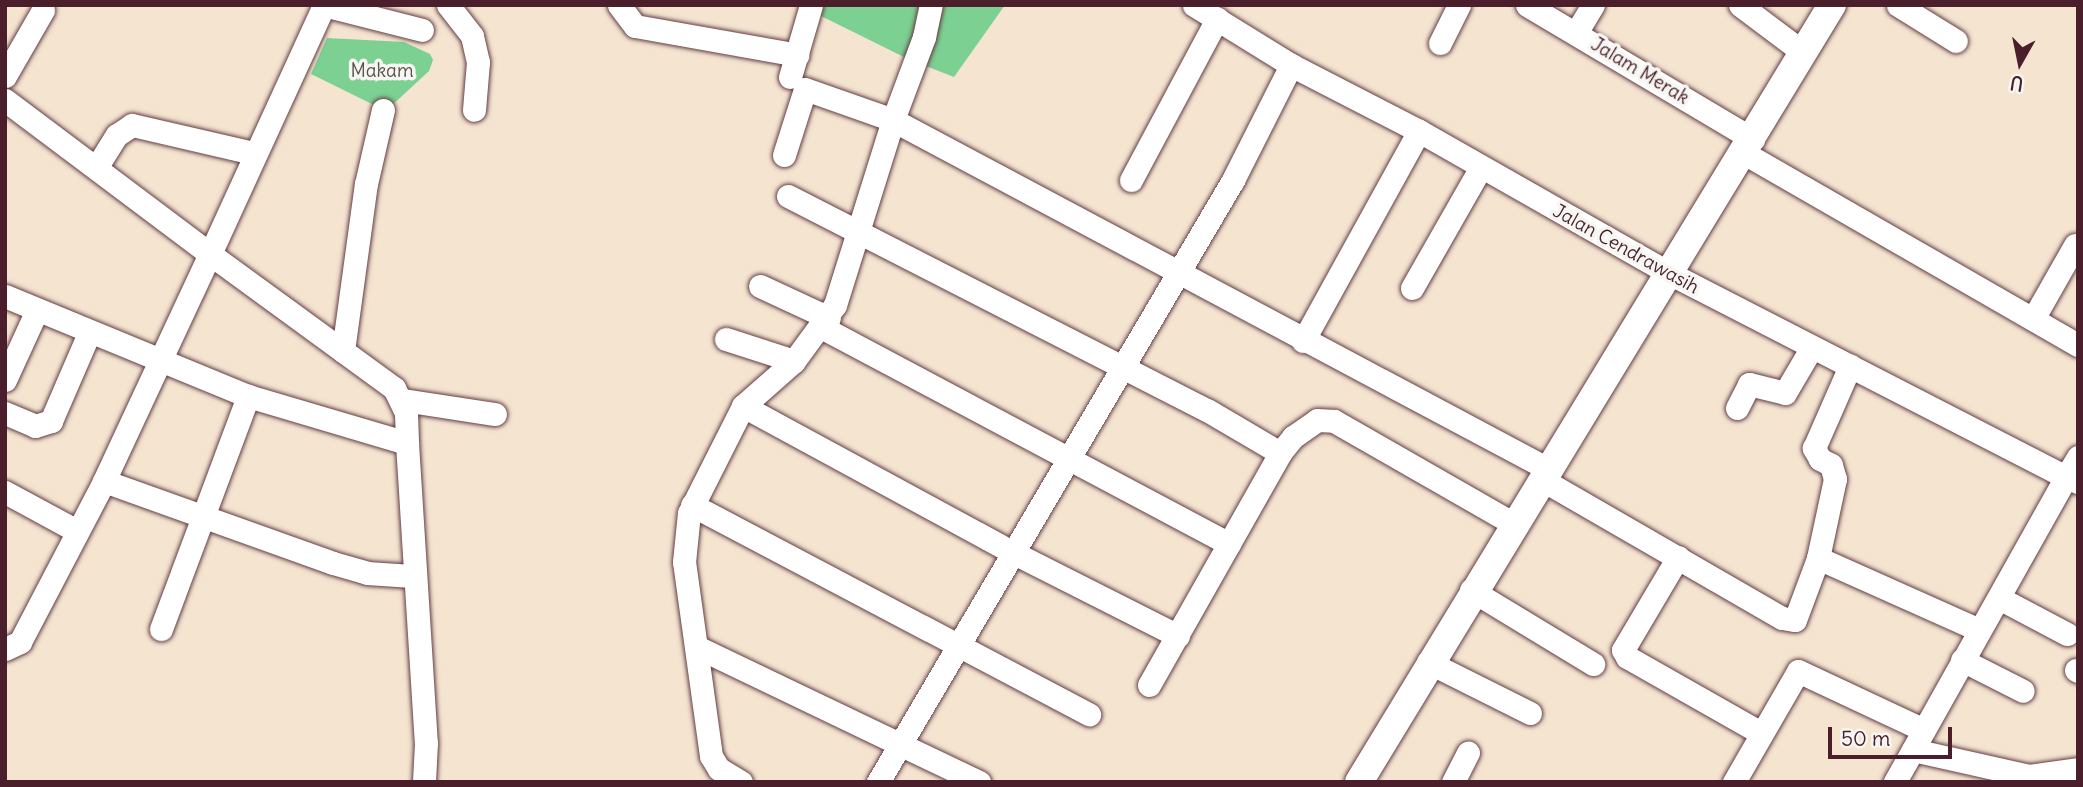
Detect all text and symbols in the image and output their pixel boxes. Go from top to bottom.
north arrow [1985,28,2055,98]
street label: Jalam Merak [1587,33,1693,109]
park label: Makam [350,60,414,82]
text: U [2008,71,2025,97]
street label: Jalan Cendrawasih [1549,199,1703,299]
scale bar [1831,714,1955,758]
text: 50 m [1841,725,1890,752]

